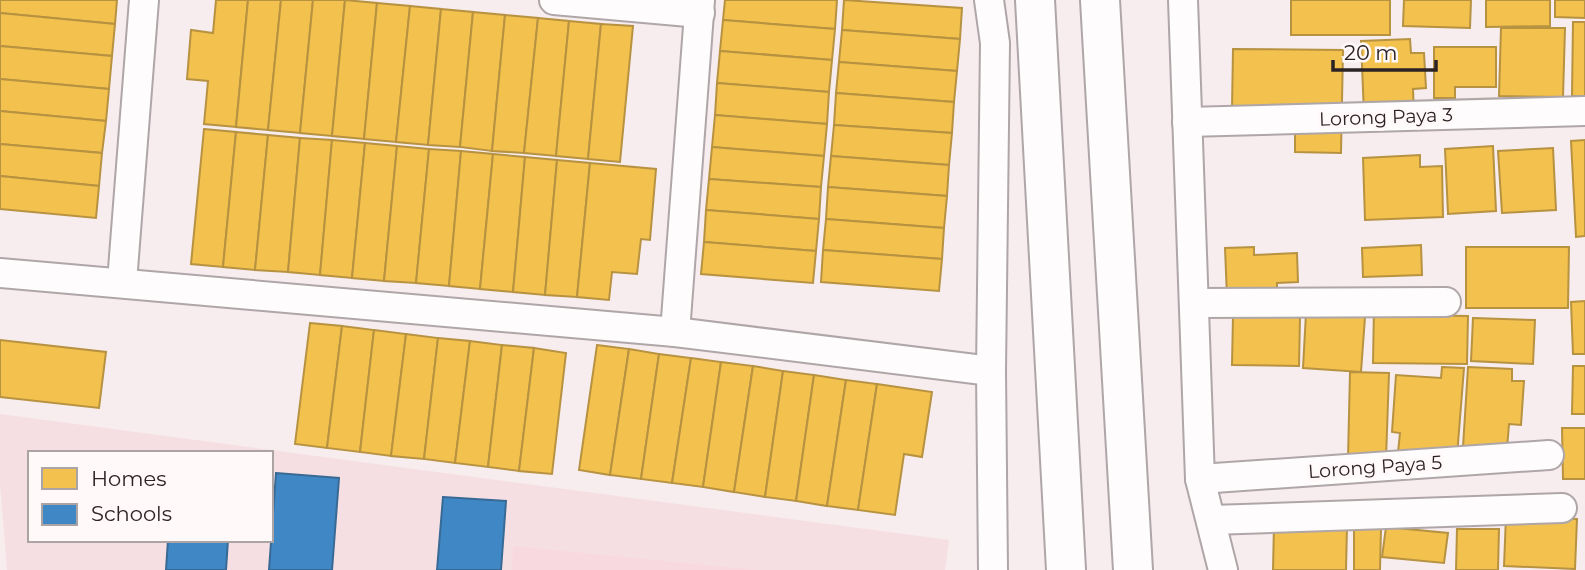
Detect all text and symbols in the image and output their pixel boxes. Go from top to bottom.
scale bar [1333,28,1436,72]
text: 20 m [1344,40,1398,65]
street label: Lorong Paya 3 [1319,103,1453,131]
legend [28,451,273,542]
street label: Lorong Paya 5 [1307,451,1443,483]
text: Homes [91,466,166,491]
text: Schools [91,501,172,526]

